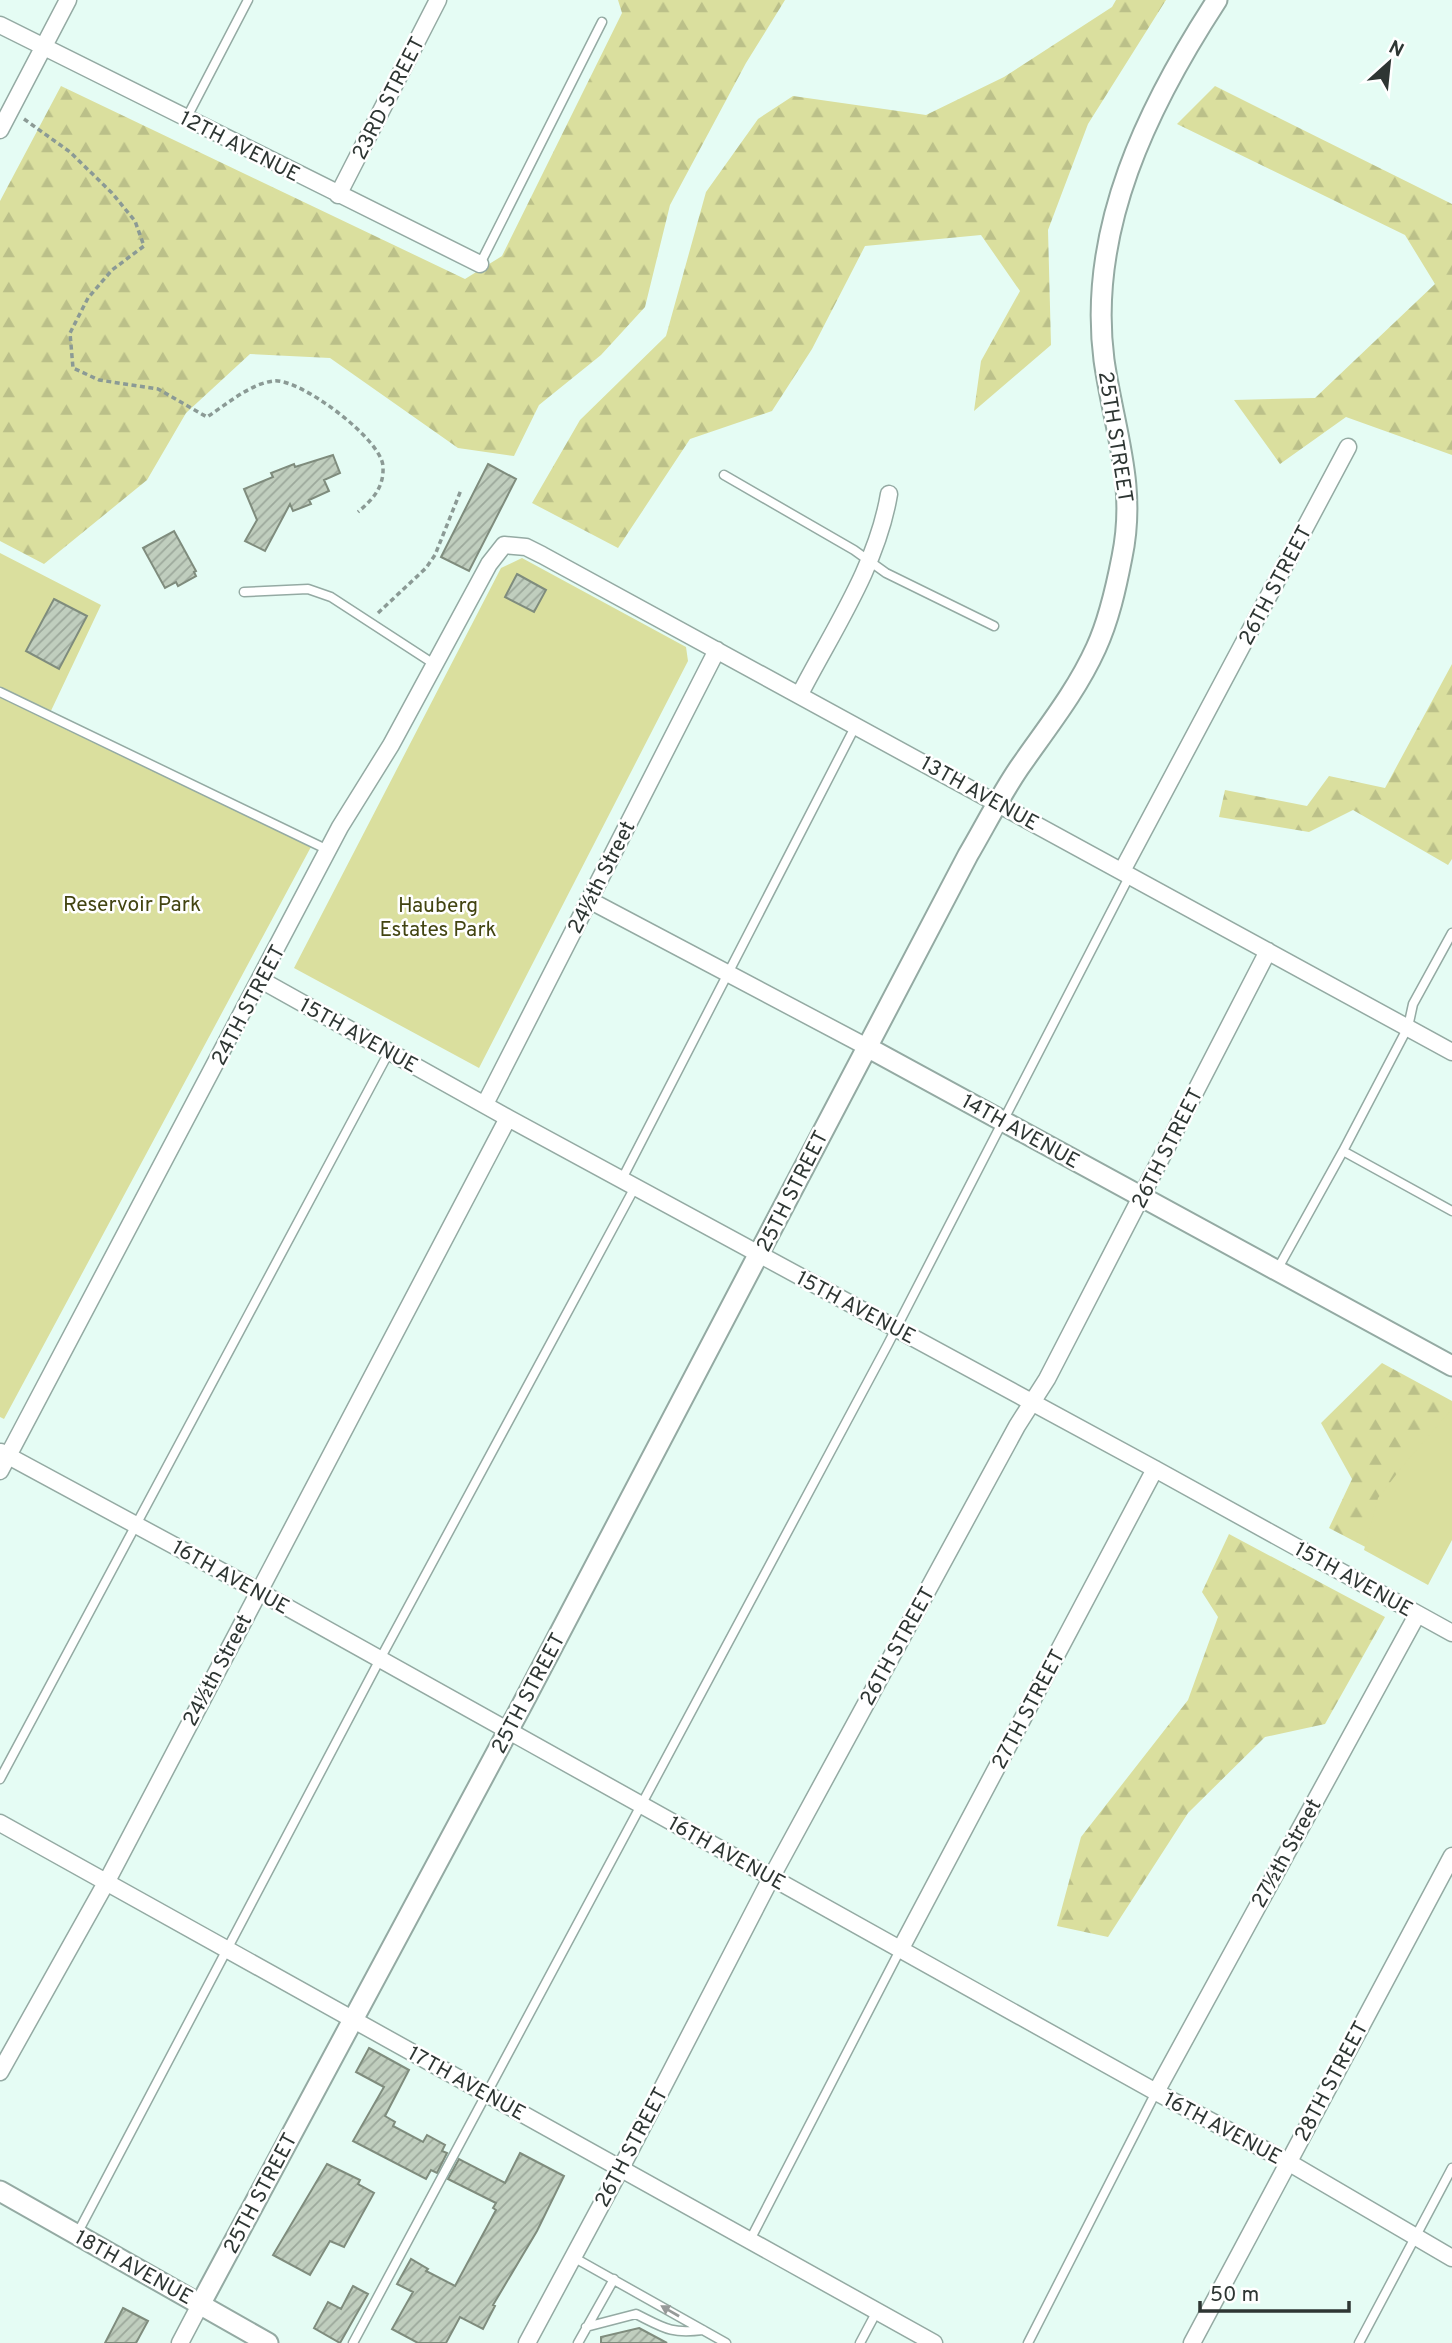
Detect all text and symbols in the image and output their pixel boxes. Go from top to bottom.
north arrow [1354,28,1424,98]
street label: 23RD STREET [347,33,432,165]
text: N [1384,36,1407,63]
street label: 12TH AVENUE [175,105,304,189]
street label: 25TH STREET [1091,369,1138,505]
street label: 26TH STREET [1233,521,1319,650]
street label: 13TH AVENUE [915,751,1043,838]
street label: 24½th Street [562,817,642,939]
park label: Reservoir Park [63,892,201,919]
park label: Hauberg Estates Park [379,893,497,944]
street label: 24TH STREET [206,941,292,1071]
street label: 15TH AVENUE [294,993,422,1080]
street label: 26TH STREET [1126,1084,1210,1213]
street label: 14TH AVENUE [956,1089,1084,1176]
street label: 25TH STREET [751,1126,836,1257]
street label: 15TH AVENUE [791,1266,920,1351]
street label: 16TH AVENUE [167,1535,294,1622]
street label: 15TH AVENUE [1289,1537,1417,1624]
street label: 26TH STREET [855,1583,942,1711]
street label: 24½th Street [178,1610,259,1731]
street label: 25TH STREET [486,1629,572,1759]
street label: 27TH STREET [986,1645,1072,1774]
street label: 27½th Street [1246,1794,1328,1913]
street label: 16TH AVENUE [663,1811,790,1898]
street label: 28TH STREET [1289,2017,1375,2146]
street label: 17TH AVENUE [403,2041,530,2128]
street label: 26TH STREET [589,2083,675,2212]
street label: 16TH AVENUE [1158,2087,1286,2172]
street label: 25TH STREET [218,2129,304,2259]
street label: 18TH AVENUE [69,2225,197,2312]
scale bar [1200,2270,1349,2314]
text: 50 m [1210,2282,1259,2309]
one-way arrow [660,2305,679,2317]

